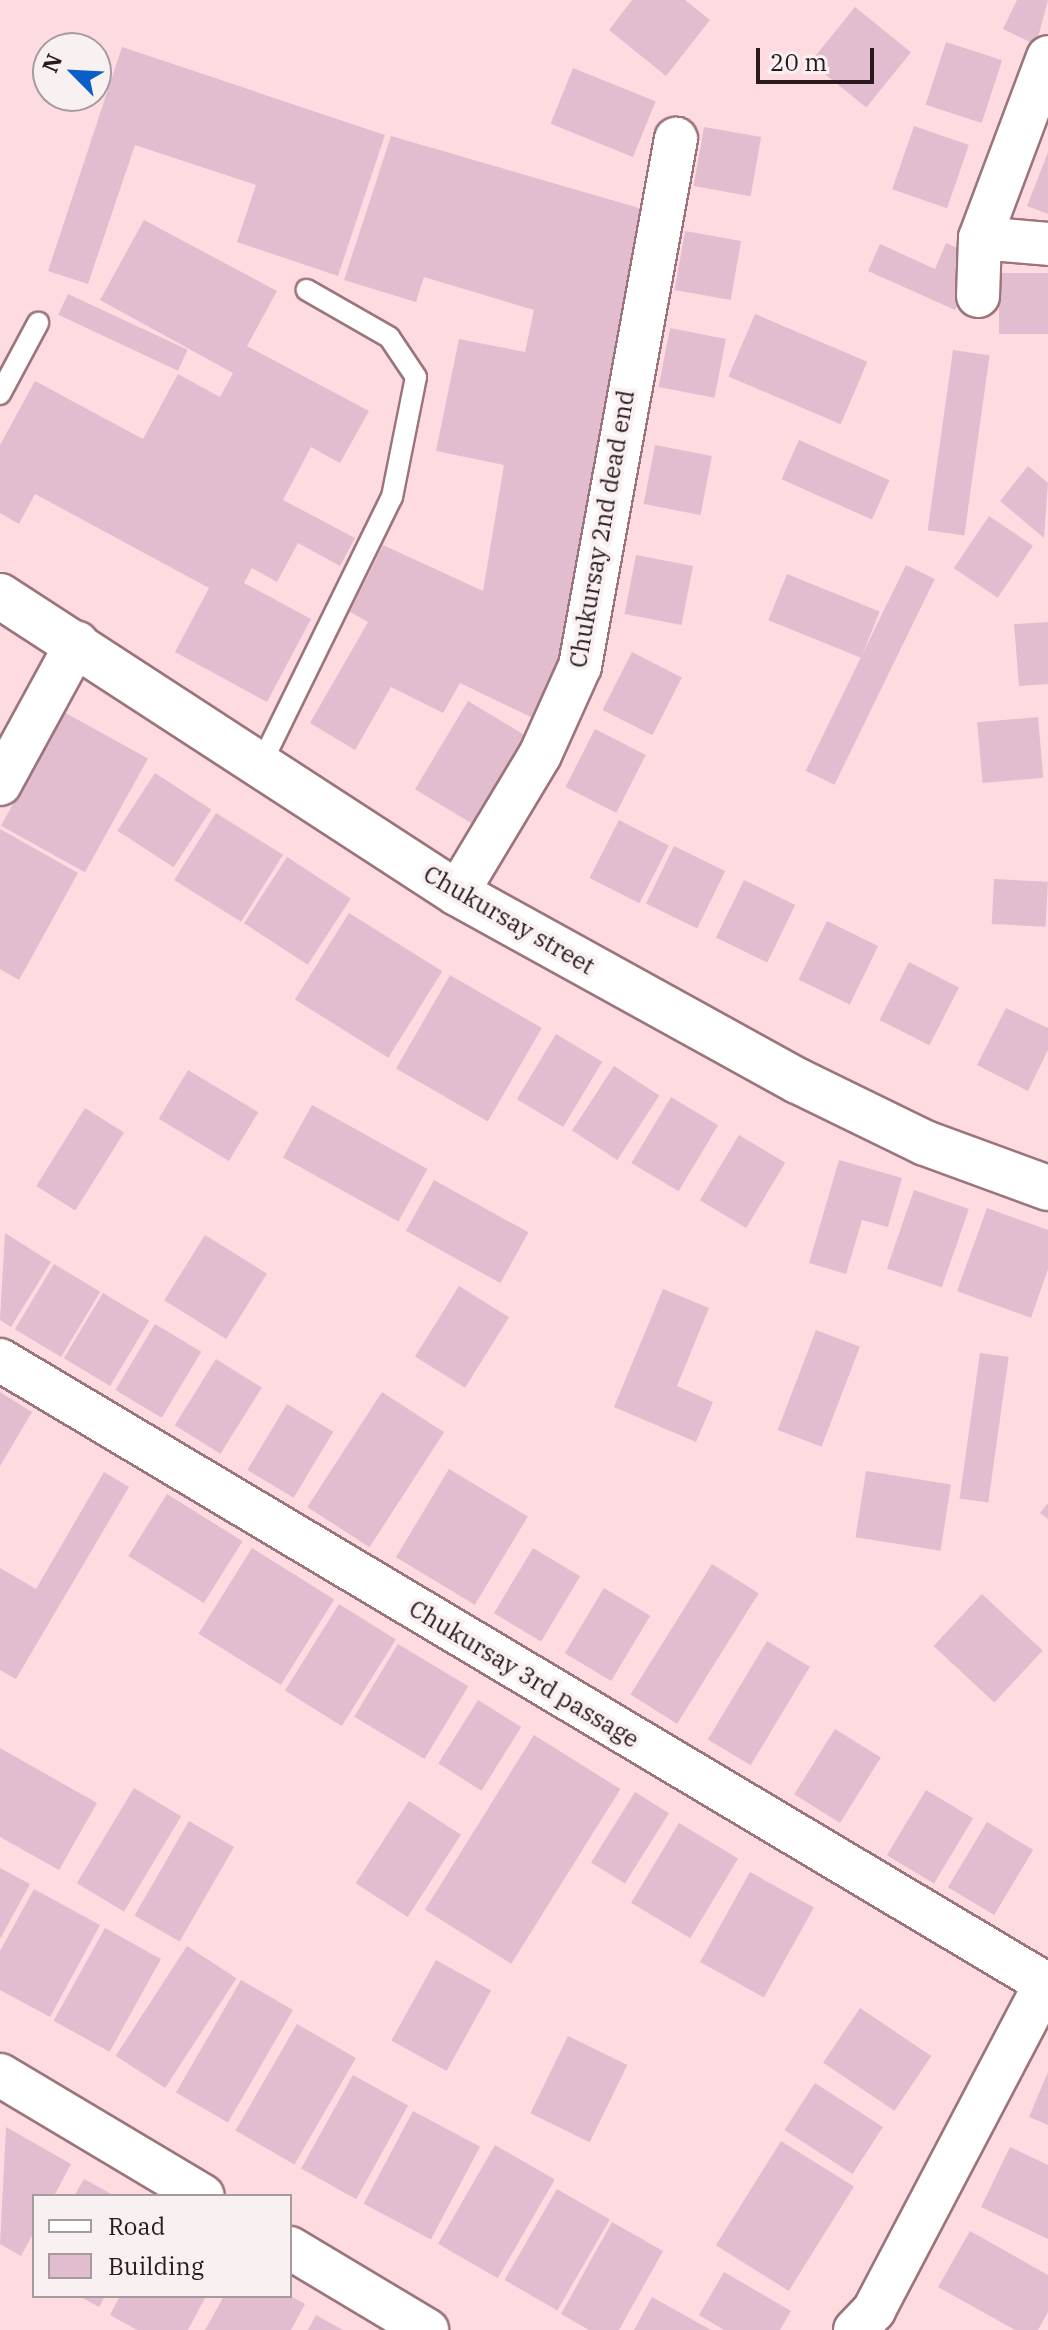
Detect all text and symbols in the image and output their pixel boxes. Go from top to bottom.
north arrow [32,32,112,112]
scale bar [760,32,878,82]
text: 20 m [770,46,827,78]
text: N [35,49,68,77]
street label: Chukursay 2nd dead end [563,388,641,670]
street label: Chukursay street [418,859,600,981]
street label: Chukursay 3rd passage [404,1594,644,1754]
legend [32,2194,292,2298]
text: Road [108,2210,165,2242]
text: Building [108,2250,204,2282]

